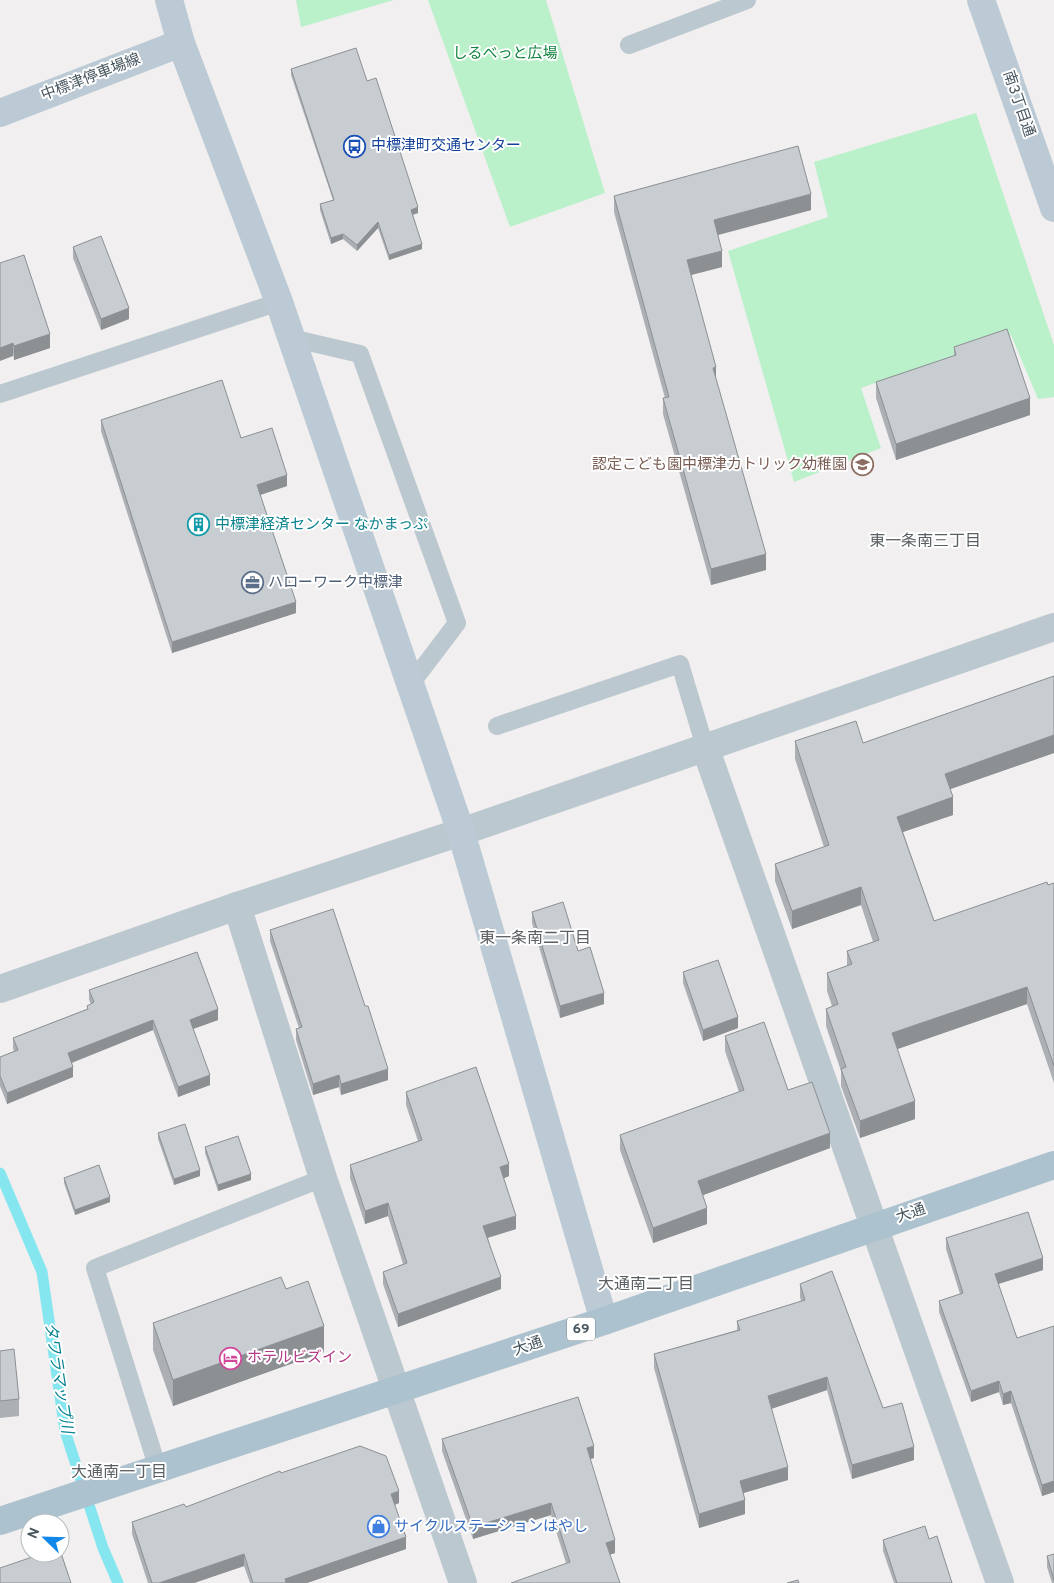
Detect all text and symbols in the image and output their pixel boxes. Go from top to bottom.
park label: しるべっと広場 [452,45,558,64]
street label: 中標津停車場線 [39,50,143,106]
street label: 南3丁目通 [998,68,1038,140]
bus stop icon: 中標津町交通センター [343,134,367,158]
place label: 中標津町交通センター [371,137,521,156]
school or university icon: 認定こども園中標津カトリック幼稚園 [851,453,875,477]
place label: 認定こども園中標津カトリック幼稚園 [592,456,847,475]
building icon: 中標津経済センター なかまっぷ [187,513,211,537]
place label: 中標津経済センター なかまっぷ [215,516,428,535]
district label: 東一条南三丁目 [869,532,981,552]
office icon: ハローワーク中標津 [240,571,264,595]
place label: ハローワーク中標津 [268,574,403,593]
district label: 東一条南二丁目 [479,929,591,949]
street label: 大通 [894,1200,928,1228]
district label: 大通南二丁目 [598,1275,694,1295]
road number: 69 [567,1318,595,1340]
water label: タワラマップ川 [39,1321,77,1437]
street label: 大通 [511,1333,545,1361]
hotel icon: ホテルビズイン [219,1346,243,1370]
place label: ホテルビズイン [247,1349,352,1368]
district label: 大通南一丁目 [71,1463,167,1483]
north arrow [20,1513,70,1563]
shop icon: サイクルステーションはやし [366,1515,390,1539]
place label: サイクルステーションはやし [394,1518,588,1537]
text: N [25,1526,44,1541]

